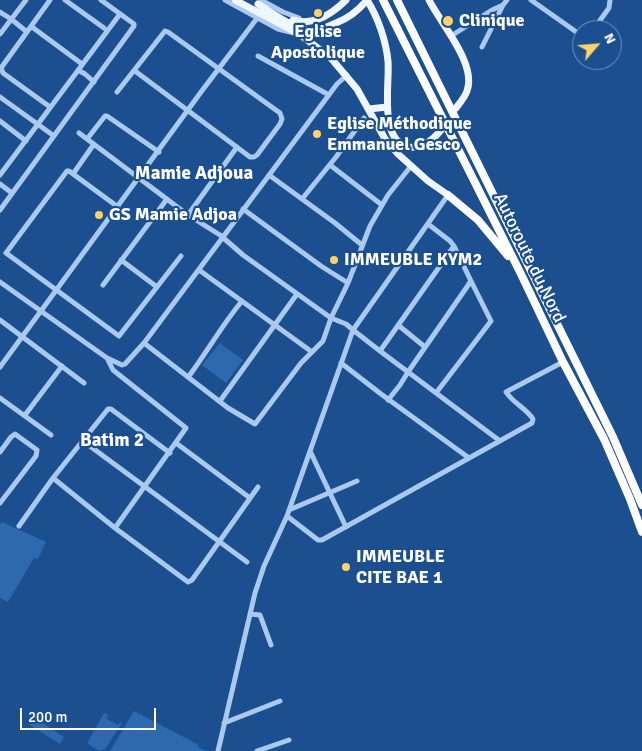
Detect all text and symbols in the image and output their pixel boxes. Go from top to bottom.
marker: Eglise Apostolique [312,7,324,19]
place label: Clinique [459,10,524,32]
marker: Clinique [441,14,455,28]
north arrow [572,20,622,70]
place label: Eglise Apostolique [271,21,365,64]
text: N [600,30,620,47]
place label: Eglise Méthodique Emmanuel Gesco [327,113,472,156]
marker: Eglise Méthodique Emmanuel Gesco [311,128,323,140]
district label: Mamie Adjoua [135,163,253,185]
street label: Autoroute du Nord [488,190,570,326]
place label: GS Mamie Adjoa [109,204,237,226]
marker: GS Mamie Adjoa [93,209,105,221]
place label: IMMEUBLE KYM2 [344,249,482,271]
marker: IMMEUBLE KYM2 [328,254,340,266]
district label: Batim 2 [80,430,144,452]
place label: IMMEUBLE CITE BAE 1 [356,546,445,588]
marker: IMMEUBLE CITE BAE 1 [340,561,352,573]
scale bar [22,698,159,730]
text: 200 m [28,708,68,726]

